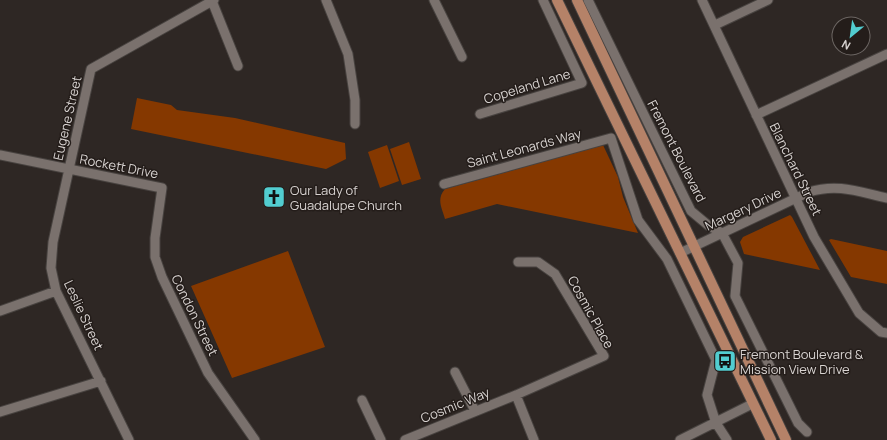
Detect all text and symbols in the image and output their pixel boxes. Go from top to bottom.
north arrow [831,16,871,56]
text: N [839,37,853,54]
street label: Copeland Lane [481,64,573,108]
street label: Eugene Street [49,74,85,162]
street label: Fremont Boulevard [644,97,710,205]
street label: Blanchard Street [766,120,826,218]
street label: Saint Leonards Way [465,124,583,172]
street label: Rockett Drive [78,150,160,183]
place label: Our Lady of Guadalupe Church [290,181,402,214]
street label: Margery Drive [702,183,784,235]
church icon: Our Lady of Guadalupe Church [261,184,287,210]
street label: Condon Street [167,271,223,359]
street label: Cosmic Place [564,273,619,352]
street label: Leslie Street [60,277,108,353]
place label: Fremont Boulevard & Mission View Drive [740,345,864,378]
bus stop icon: Fremont Boulevard & Mission View Drive [712,348,738,374]
street label: Cosmic Way [418,383,492,427]

